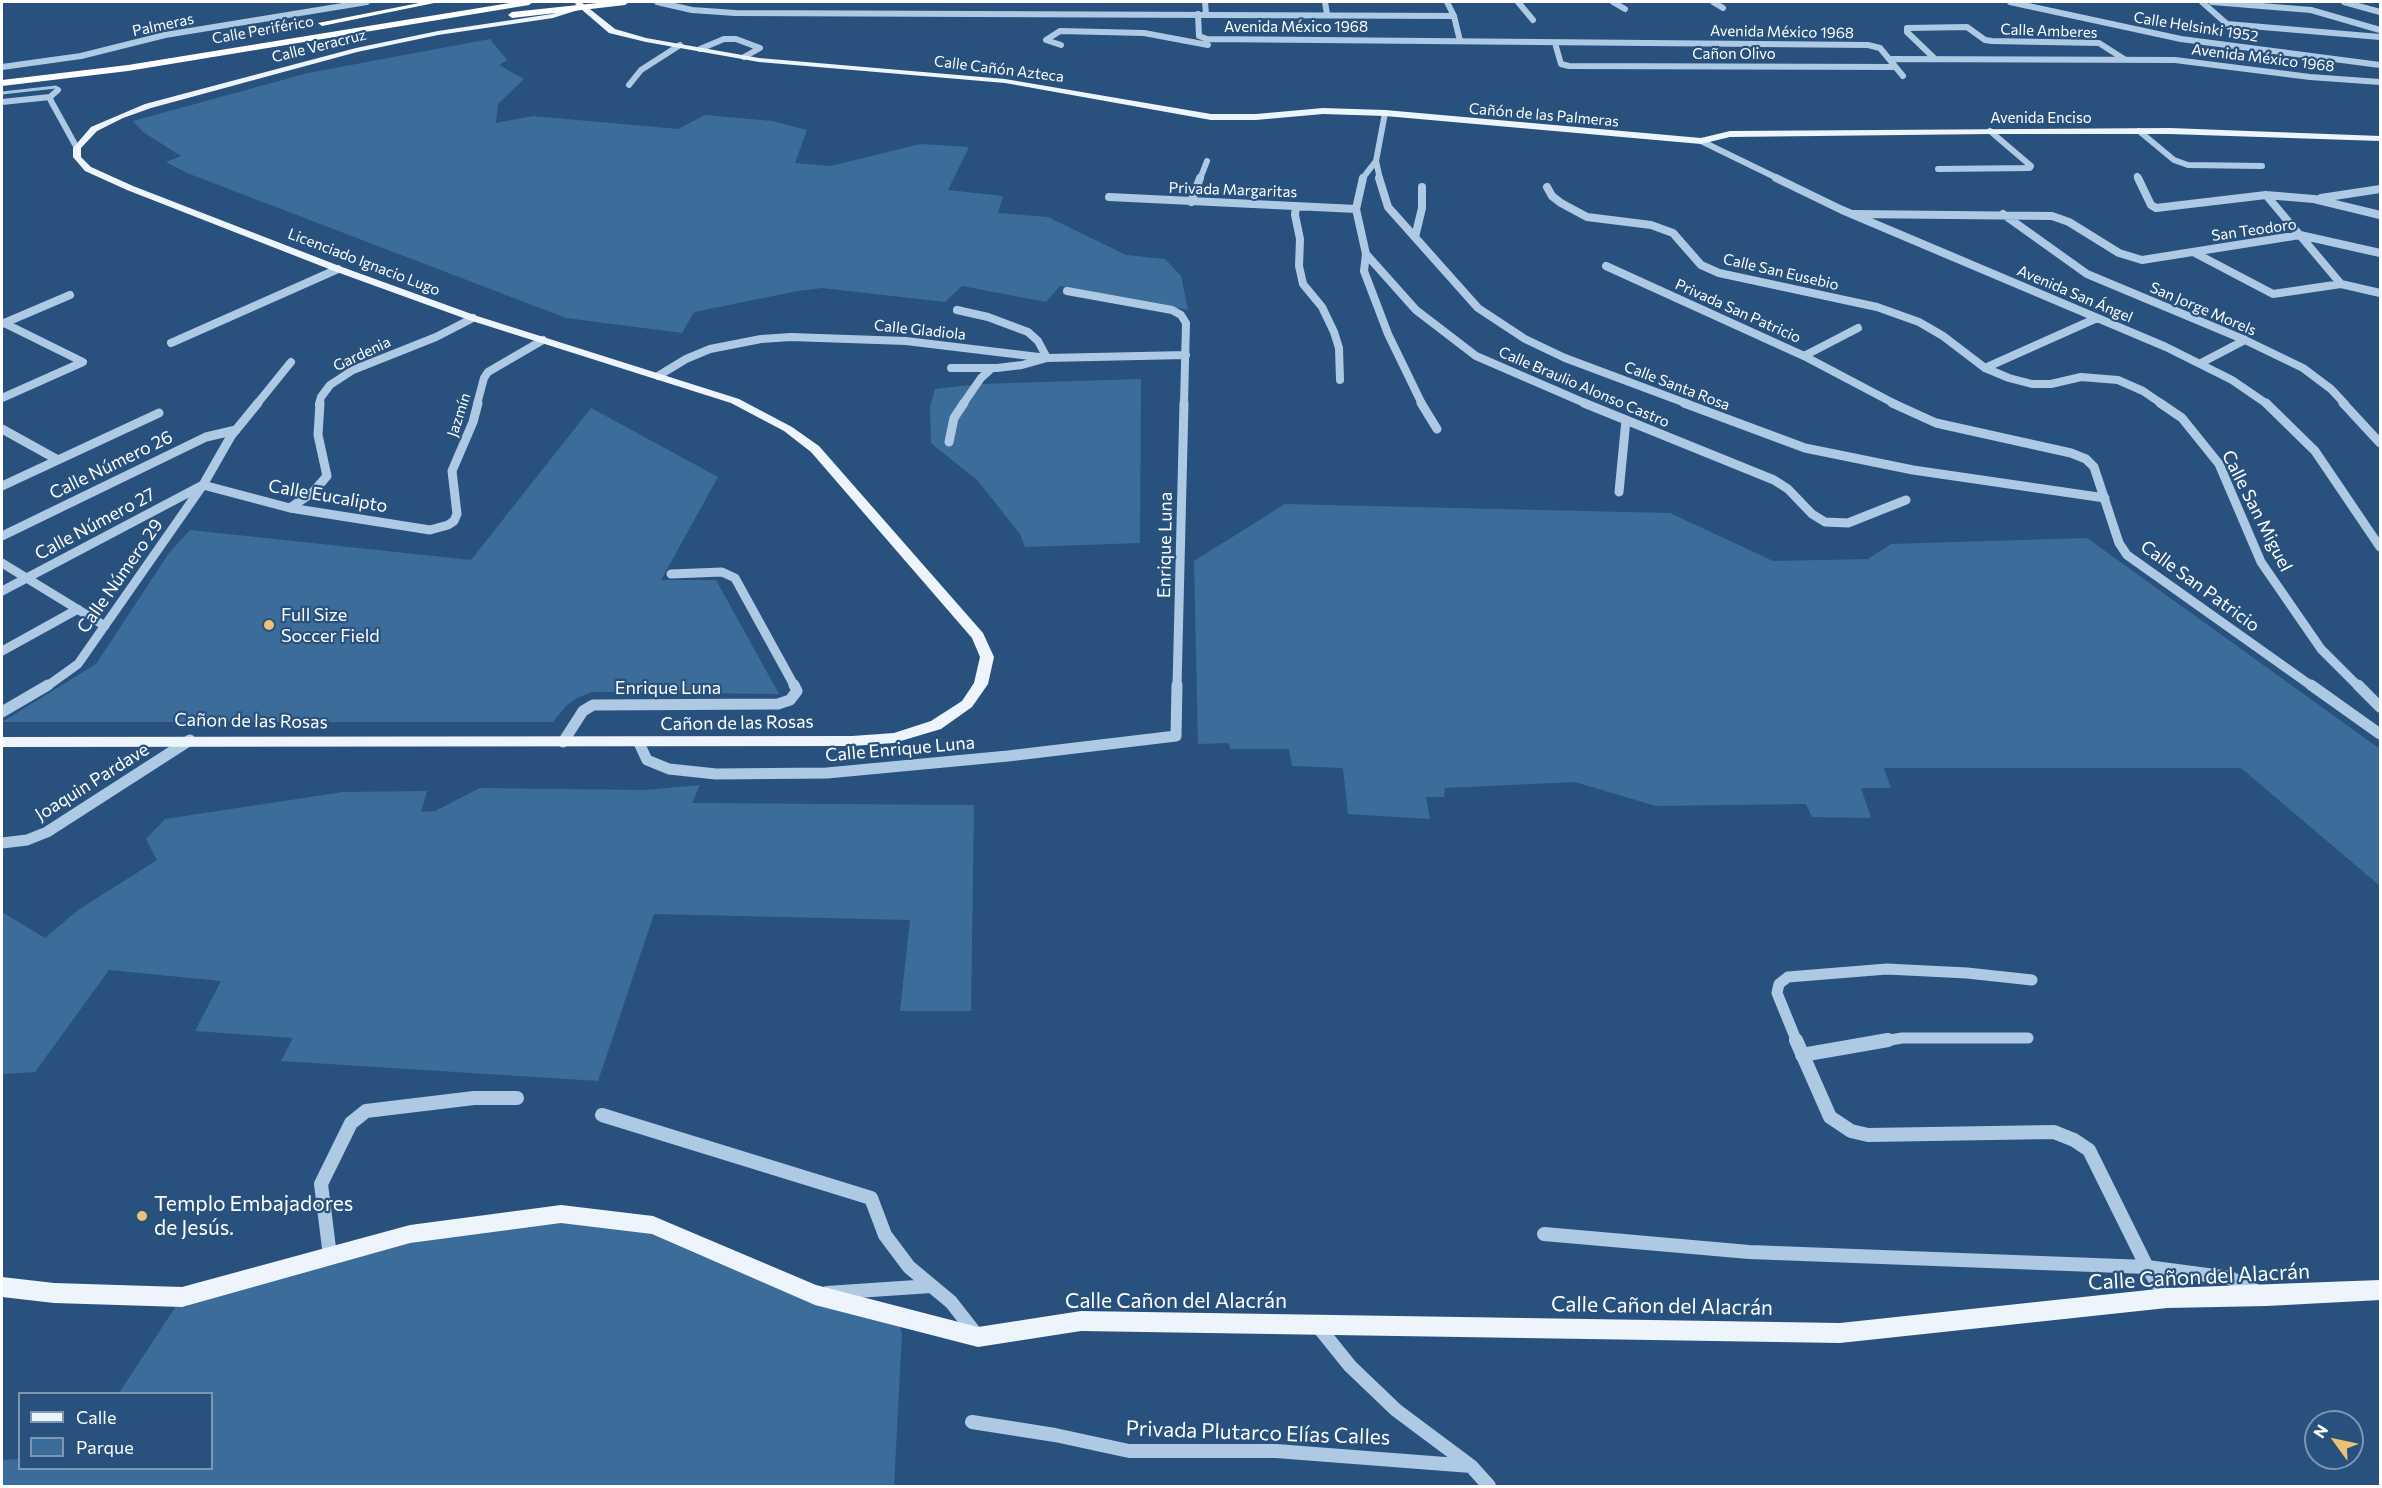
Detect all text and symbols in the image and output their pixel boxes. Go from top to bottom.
street label: Calle Helsinki 1952 [2132,8,2260,46]
street label: Palmeras [131,10,195,40]
street label: Calle Periférico [211,12,315,48]
street label: Avenida México 1968 [1224,18,1368,36]
street label: Calle Amberes [2000,20,2098,42]
street label: Avenida México 1968 [1710,22,1854,42]
street label: Calle Veracruz [270,26,368,66]
street label: Avenida México 1968 [2190,40,2336,76]
street label: Cañon Olivo [1692,45,1776,63]
street label: Calle Cañón Azteca [933,52,1065,86]
street label: Cañón de las Palmeras [1468,99,1620,131]
street label: Avenida Enciso [1990,109,2092,127]
street label: Privada Margaritas [1168,179,1298,201]
street label: San Teodoro [2210,215,2298,245]
street label: Licenciado Ignacio Lugo [285,225,443,299]
street label: Calle San Eusebio [1721,250,1841,294]
street label: Avenida San Ángel [2015,262,2135,326]
street label: Privada San Patricio [1672,275,1804,347]
street label: San Jorge Morels [2147,278,2259,340]
street label: Calle Gladiola [873,316,967,344]
street label: Gardenia [330,333,394,375]
street label: Calle Braulio Alonso Castro [1496,343,1672,431]
street label: Calle Santa Rosa [1622,358,1732,414]
street label: Jazmín [443,391,475,439]
street label: Calle Número 26 [46,426,176,504]
street label: Calle San Miguel [2217,447,2297,575]
street label: Calle Eucalipto [267,475,389,517]
street label: Calle Número 27 [31,483,159,565]
street label: Enrique Luna [1153,492,1177,598]
street label: Calle Número 29 [73,515,167,637]
street label: Calle San Patricio [2136,536,2264,636]
place label: Full Size Soccer Field [281,604,380,646]
marker: Full Size Soccer Field [262,618,276,632]
street label: Enrique Luna [615,677,721,699]
street label: Cañon de las Rosas [174,709,328,733]
street label: Cañon de las Rosas [660,711,814,735]
street label: Calle Enrique Luna [824,732,976,766]
street label: Joaquin Pardave [31,738,153,826]
place label: Templo Embajadores de Jesús. [154,1191,353,1241]
marker: Templo Embajadores de Jesús. [135,1209,149,1223]
street label: Calle Cañon del Alacrán [2087,1259,2311,1295]
street label: Calle Cañon del Alacrán [1065,1288,1287,1314]
street label: Calle Cañon del Alacrán [1551,1291,1773,1321]
legend [18,1392,213,1470]
text: Calle [76,1406,116,1428]
north arrow [2304,1410,2364,1470]
street label: Privada Plutarco Elías Calles [1125,1416,1391,1450]
text: N [2309,1421,2331,1441]
text: Parque [76,1436,134,1458]

